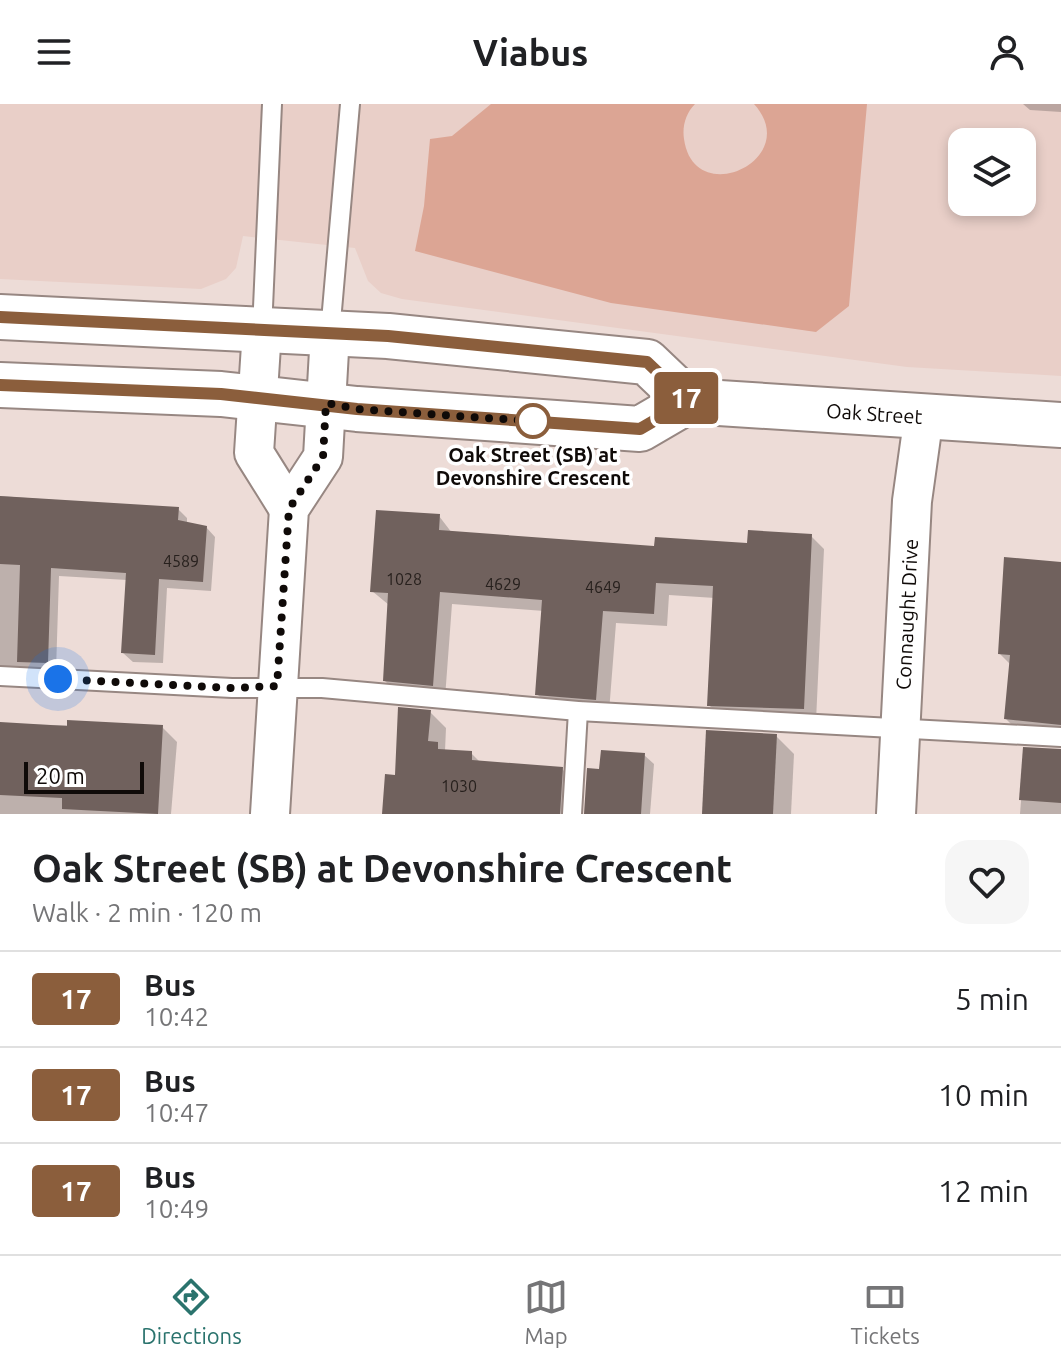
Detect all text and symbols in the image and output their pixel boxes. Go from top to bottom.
icon: menu [32,30,76,74]
icon: person [985,30,1029,74]
text: Viabus [473,32,588,73]
map controls [948,128,1036,216]
button: layers [948,128,1036,216]
line badge: 17 [650,372,722,424]
text: 17 [670,382,702,413]
street label: Oak Street [825,398,923,428]
marker: Oak Street (SB) at Devonshire Crescent [516,404,550,438]
place label: Oak Street (SB) at Devonshire Crescent [436,443,631,489]
street label: Connaught Drive [891,538,922,690]
house number: 4589 [163,552,199,570]
house number: 1028 [386,570,422,588]
house number: 4629 [485,575,521,593]
house number: 4649 [585,578,621,596]
your location [38,659,78,699]
scale bar [24,758,144,794]
text: 20 m [36,763,85,788]
house number: 1030 [441,777,477,795]
button: heart [945,840,1029,924]
text: Oak Street (SB) at Devonshire Crescent [32,847,732,889]
text: Walk · 2 min · 120 m [32,898,262,927]
text: Bus [144,968,196,1002]
text: 5 min [955,982,1029,1016]
text: 17 [60,983,92,1014]
text: 10:42 [144,1002,209,1031]
text: Bus [144,1064,196,1098]
text: 10 min [938,1078,1029,1112]
text: 17 [60,1079,92,1110]
text: 10:47 [144,1098,209,1127]
text: Bus [144,1160,196,1194]
text: 12 min [938,1174,1029,1208]
text: 17 [60,1175,92,1206]
text: 10:49 [144,1194,209,1223]
tab: Directions [141,1275,242,1348]
tab: Map [524,1275,568,1348]
tab: Tickets [850,1275,920,1348]

